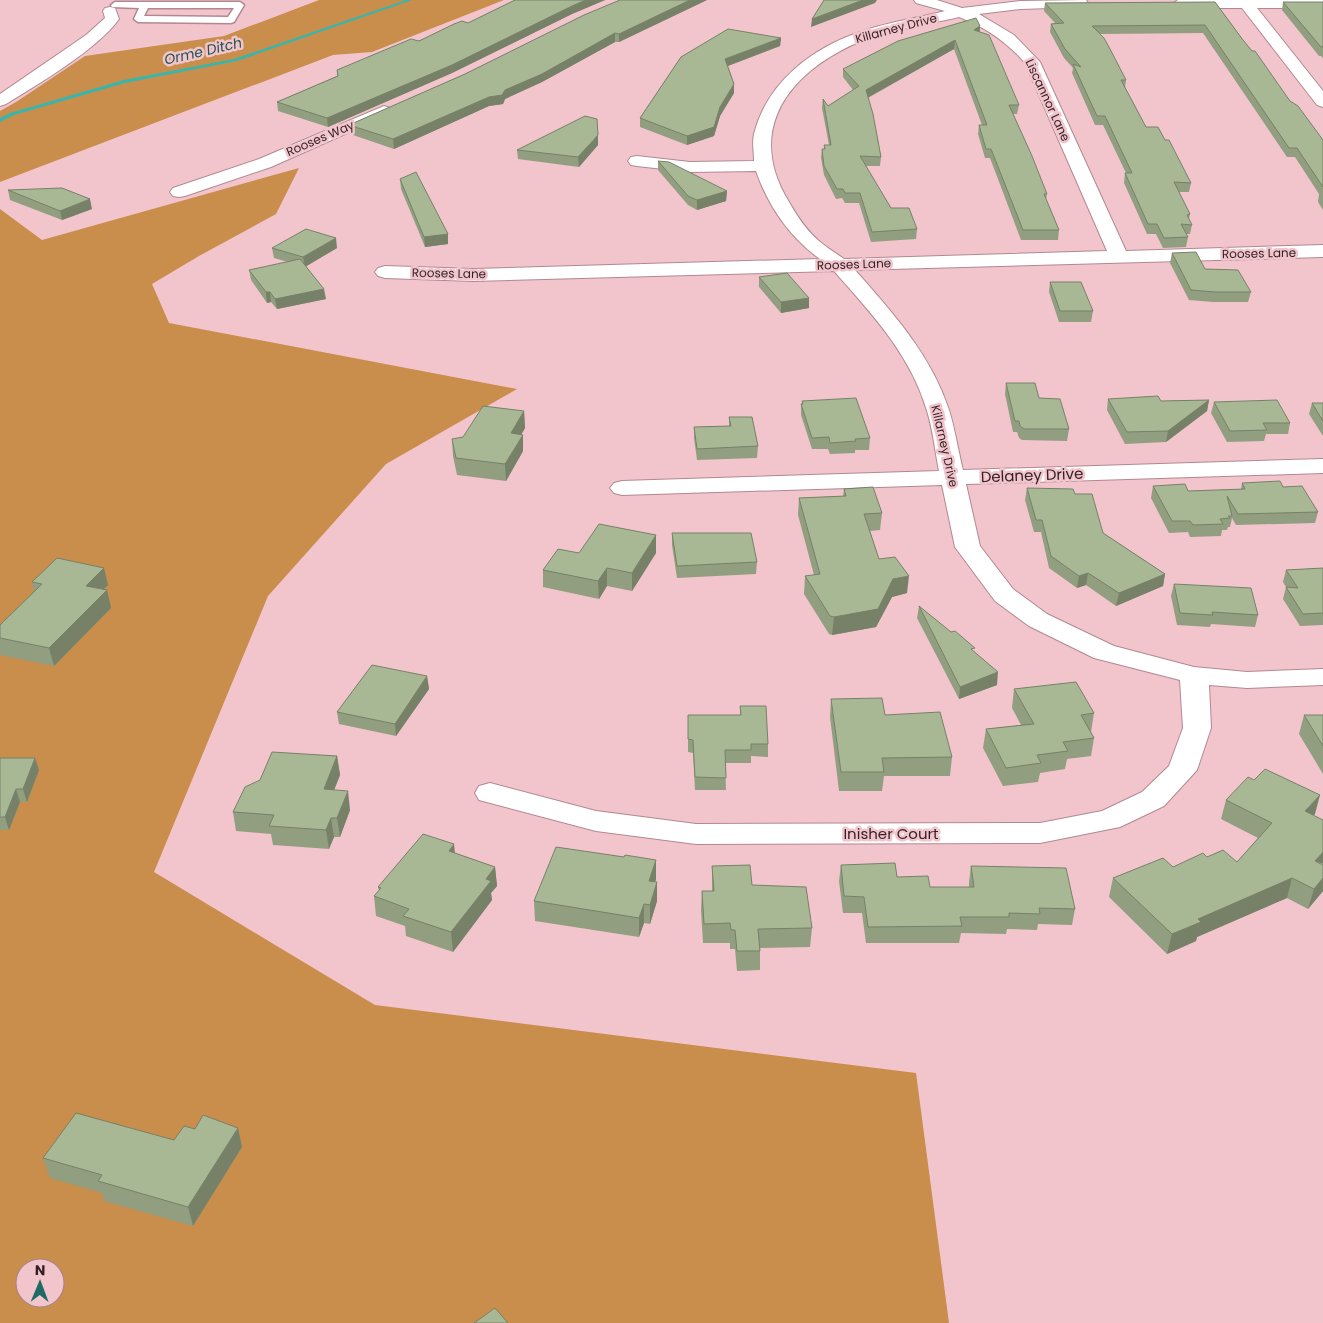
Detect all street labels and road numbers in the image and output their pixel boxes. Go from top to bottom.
street label: Killarney Drive [853,9,939,47]
street label: Liscannor Lane [1022,56,1074,144]
street label: Rooses Way [283,116,357,160]
street label: Rooses Lane [1222,244,1296,262]
street label: Rooses Lane [817,254,891,274]
street label: Rooses Lane [412,264,486,282]
street label: Killarney Drive [927,403,963,489]
street label: Delaney Drive [980,463,1084,487]
street label: Inisher Court [843,823,939,844]

